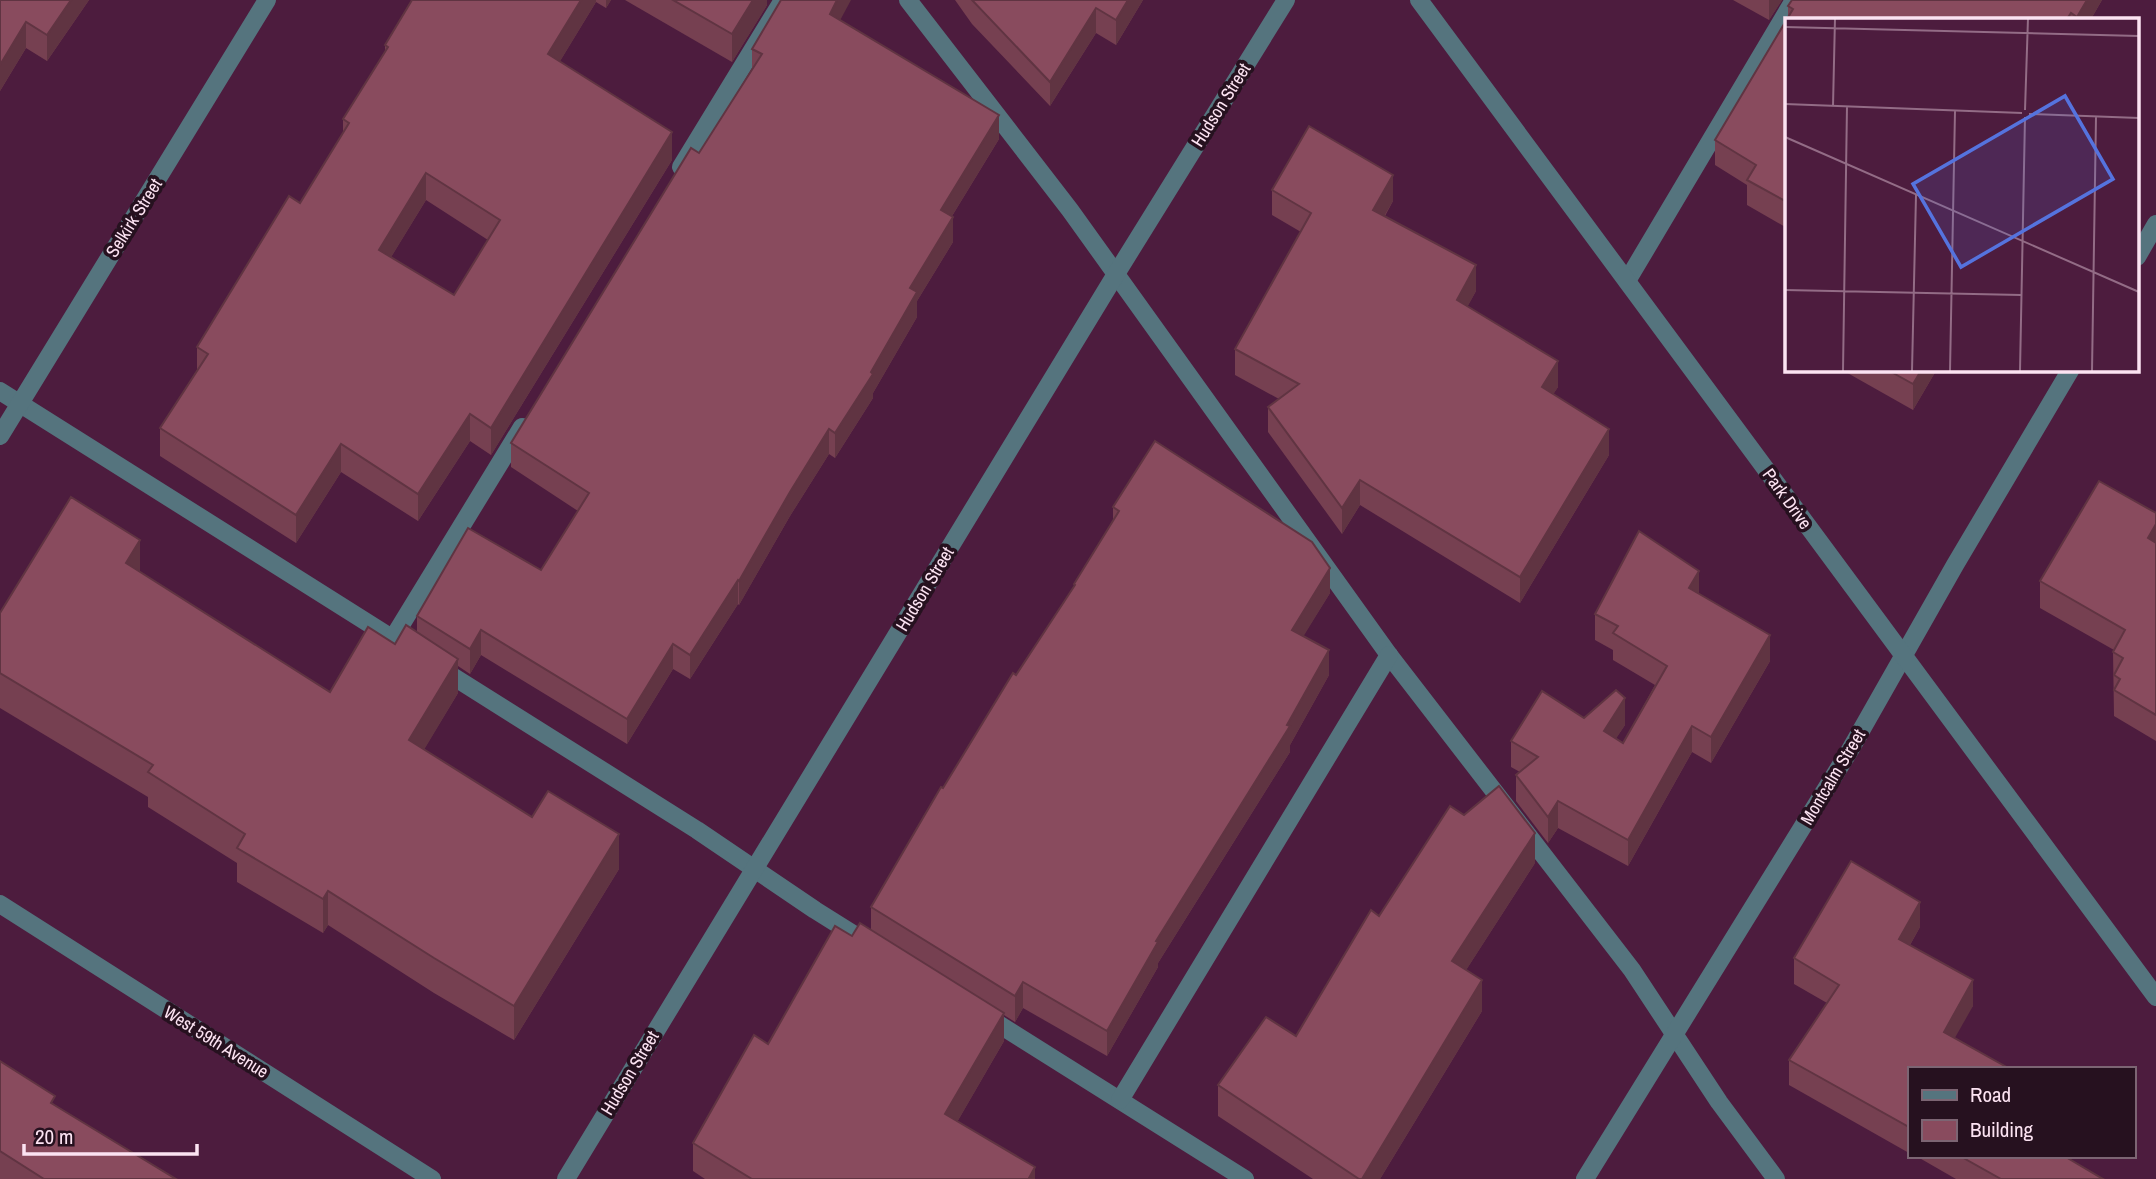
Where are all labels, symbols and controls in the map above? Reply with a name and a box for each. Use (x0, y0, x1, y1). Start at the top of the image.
inset map (1785, 18, 2138, 371)
street label: Hudson Street (1185, 58, 1256, 151)
street label: Selkirk Street (99, 174, 168, 262)
street label: Park Drive (1757, 463, 1818, 534)
street label: Hudson Street (890, 542, 960, 636)
street label: Montcalm Street (1794, 724, 1871, 829)
street label: West 59th Avenue (159, 999, 273, 1084)
street label: Hudson Street (595, 1026, 665, 1120)
legend (1908, 1067, 2135, 1158)
text: Road (1970, 1080, 2011, 1109)
scale bar (24, 1112, 198, 1156)
text: Building (1970, 1115, 2034, 1144)
text: 20 m (35, 1122, 73, 1151)

